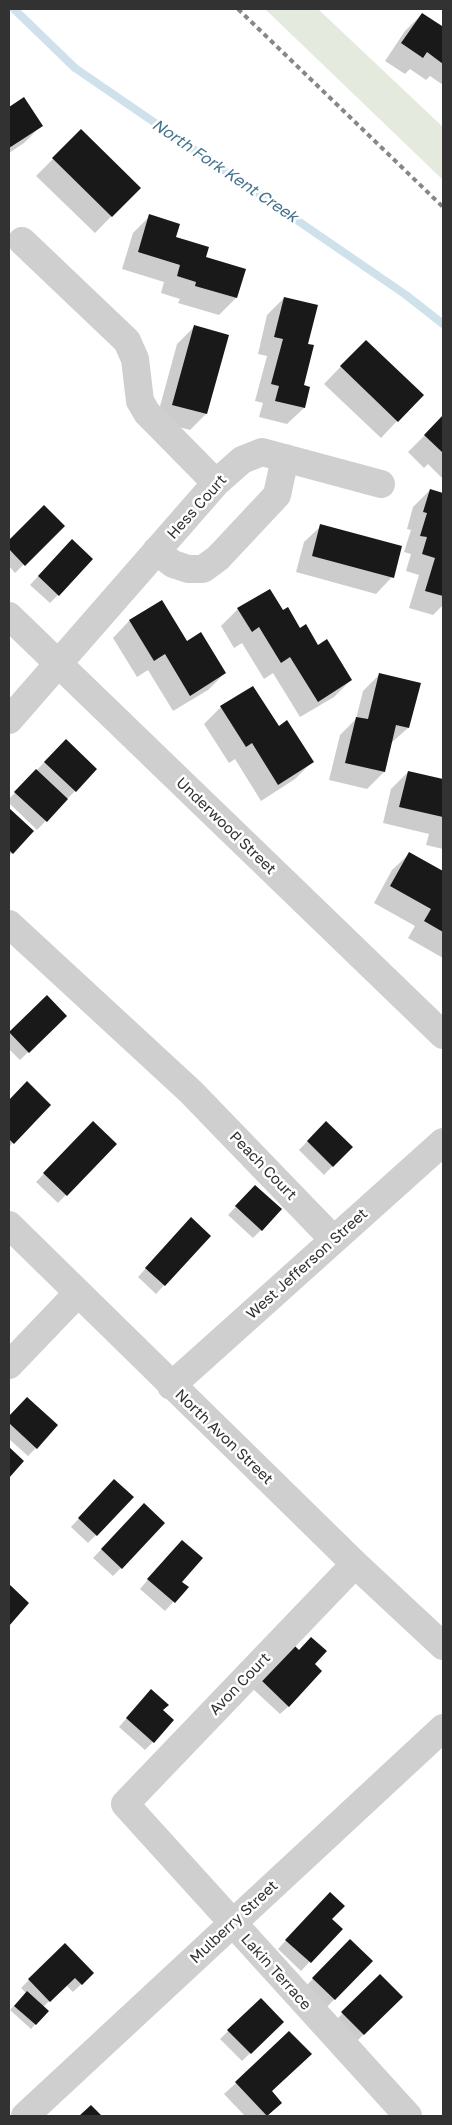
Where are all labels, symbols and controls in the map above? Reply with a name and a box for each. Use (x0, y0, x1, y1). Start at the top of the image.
water label: North Fork Kent Creek (149, 115, 301, 227)
street label: Hess Court (163, 471, 231, 543)
street label: Underwood Street (172, 774, 280, 878)
street label: Peach Court (226, 1128, 300, 1204)
street label: West Jefferson Street (243, 1205, 371, 1323)
street label: North Avon Street (171, 1386, 277, 1488)
street label: Avon Court (206, 1649, 274, 1719)
street label: Mulberry Street (186, 1877, 282, 1967)
street label: Lakin Terrace (237, 1930, 315, 2014)

